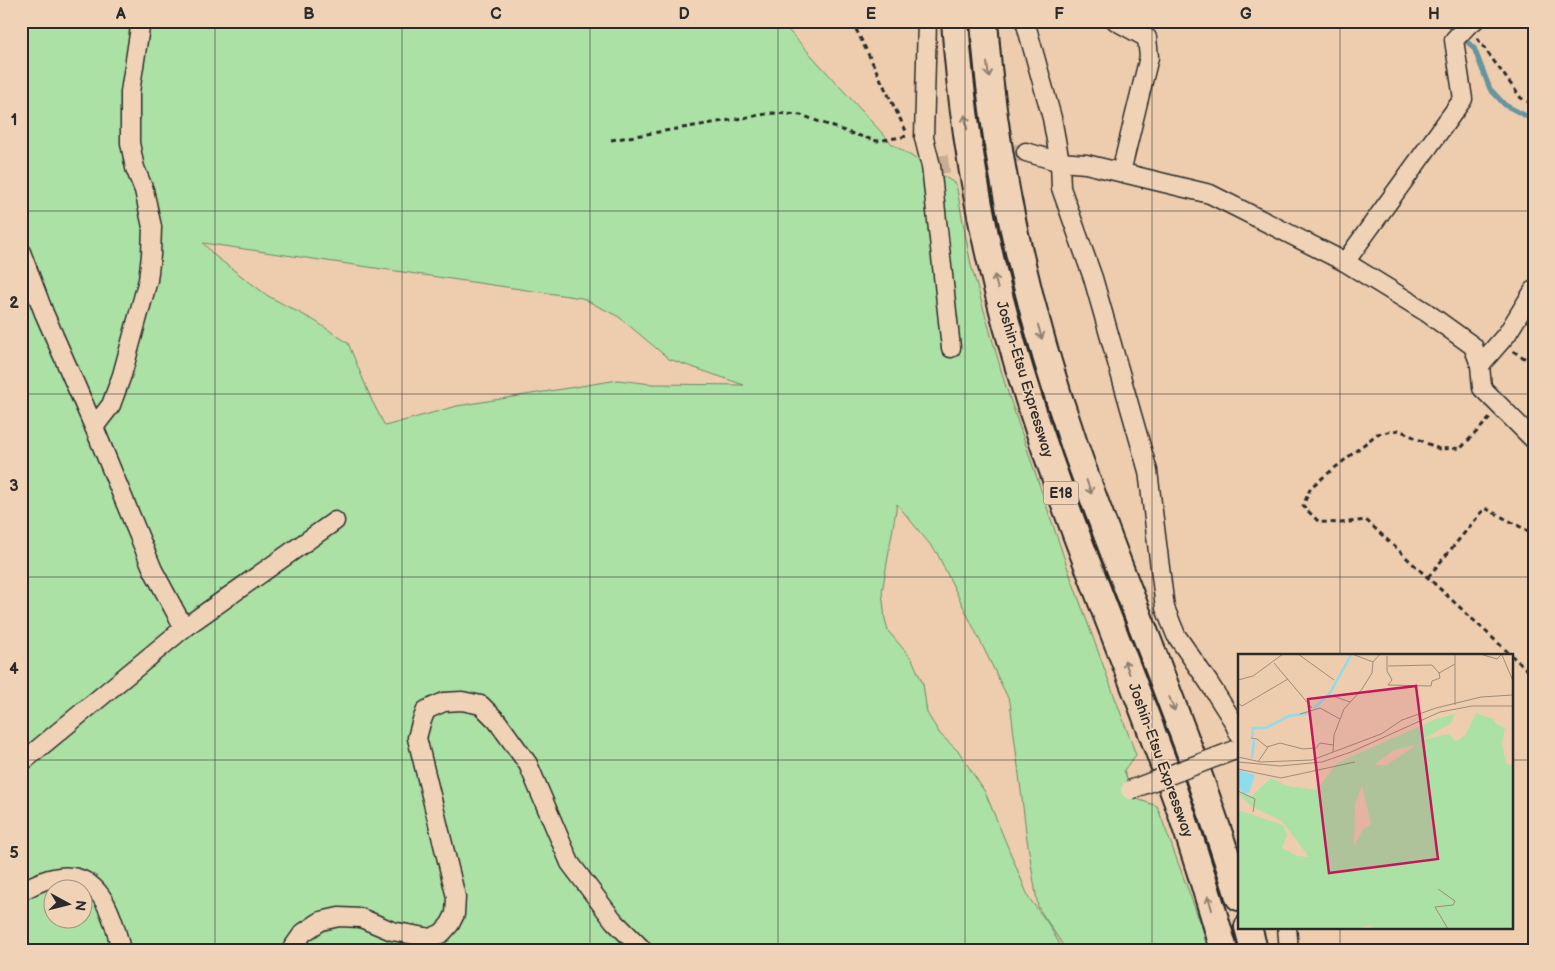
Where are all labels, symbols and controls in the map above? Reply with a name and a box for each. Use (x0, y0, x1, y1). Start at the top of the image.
text: A (115, 5, 126, 24)
text: B (303, 5, 315, 24)
text: C (490, 5, 502, 24)
text: D (678, 5, 690, 24)
text: E (866, 5, 876, 24)
text: F (1054, 5, 1064, 24)
text: G (1240, 5, 1252, 24)
text: H (1428, 5, 1440, 24)
one-way arrow (983, 61, 993, 77)
text: 1 (11, 111, 17, 130)
one-way arrow (961, 114, 971, 130)
one-way arrow (991, 274, 1000, 290)
text: 2 (9, 294, 19, 313)
street label: Joshin-Etsu Expressway (992, 298, 1058, 460)
one-way arrow (1035, 324, 1045, 340)
text: 3 (9, 477, 19, 496)
one-way arrow (1085, 478, 1095, 494)
road number: E18 (1044, 482, 1078, 504)
inset map (1238, 654, 1512, 928)
text: 4 (9, 660, 19, 679)
one-way arrow (1122, 660, 1131, 675)
street label: Joshin-Etsu Expressway (1124, 680, 1197, 840)
one-way arrow (1168, 696, 1177, 711)
text: 5 (9, 844, 19, 863)
north arrow (42, 878, 92, 928)
one-way arrow (1205, 895, 1215, 911)
text: N (71, 899, 89, 912)

